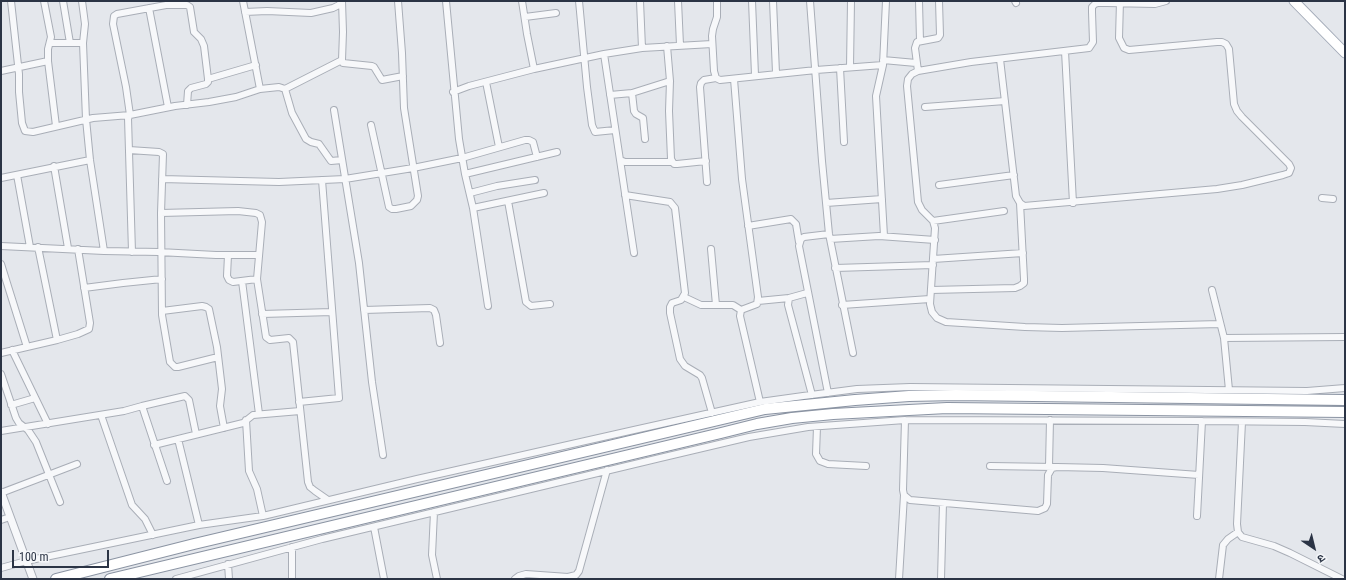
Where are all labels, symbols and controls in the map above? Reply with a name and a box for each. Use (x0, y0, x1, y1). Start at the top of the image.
north arrow (1294, 528, 1334, 568)
scale bar (14, 542, 111, 568)
text: 100 m (19, 550, 49, 564)
text: उ (1315, 551, 1328, 565)

